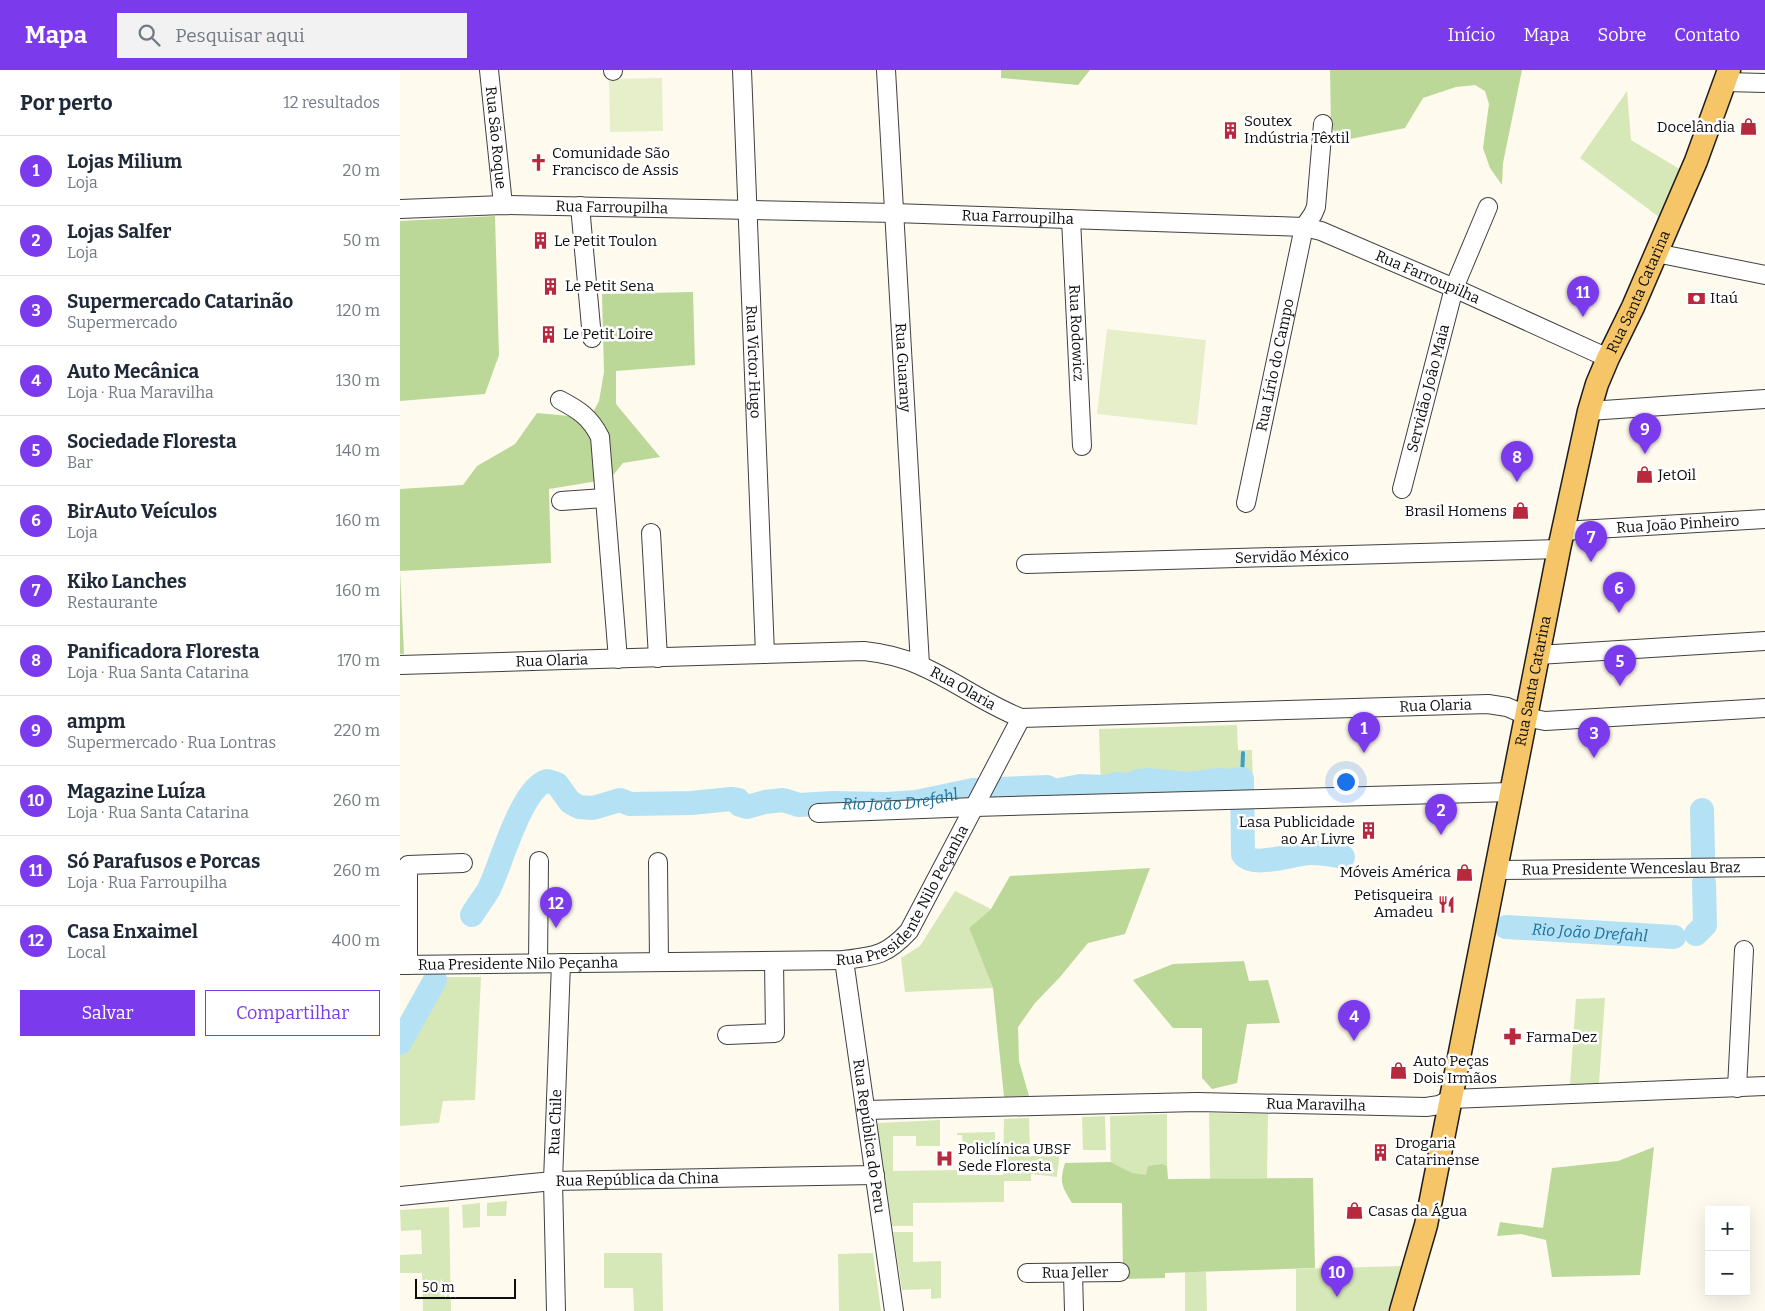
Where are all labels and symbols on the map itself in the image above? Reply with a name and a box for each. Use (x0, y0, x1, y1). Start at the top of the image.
street label: Rua São Roque (482, 85, 510, 190)
place label: Soutex Indústria Têxtil (1244, 112, 1350, 147)
shop icon: Docelândia (1739, 117, 1759, 137)
place label: Docelândia (1657, 118, 1735, 136)
building icon: Soutex Indústria Têxtil (1220, 120, 1240, 140)
place label: Comunidade São Francisco de Assis (552, 144, 679, 179)
church icon: Comunidade São Francisco de Assis (528, 152, 548, 172)
street label: Rua Farroupilha (556, 197, 668, 217)
street label: Rua Farroupilha (961, 206, 1074, 228)
street label: Rua Santa Catarina (1603, 228, 1674, 356)
building icon: Le Petit Toulon (530, 231, 550, 251)
place label: Le Petit Toulon (554, 232, 657, 250)
street label: Rua Farroupilha (1373, 246, 1483, 308)
building icon: Le Petit Sena (541, 276, 561, 296)
pin: 11 (1567, 276, 1599, 317)
place label: Le Petit Sena (565, 277, 654, 295)
street label: Rua Rodowicz (1065, 284, 1088, 382)
bank icon: Itaú (1686, 288, 1706, 308)
place label: Itaú (1710, 289, 1738, 307)
street label: Rua Lírio do Campo (1252, 297, 1298, 433)
street label: Rua Victor Hugo (742, 305, 765, 419)
street label: Rua Guarany (891, 322, 915, 413)
street label: Servidão João Maia (1403, 322, 1453, 454)
building icon: Le Petit Loire (539, 324, 559, 344)
place label: Le Petit Loire (563, 325, 653, 343)
pin: 9 (1629, 413, 1661, 454)
pin: 8 (1501, 441, 1533, 482)
shop icon: JetOil (1634, 465, 1654, 485)
place label: JetOil (1657, 466, 1696, 484)
shop icon: Brasil Homens (1511, 501, 1531, 521)
place label: Brasil Homens (1405, 502, 1507, 520)
street label: Rua João Pinheiro (1616, 512, 1740, 537)
pin: 7 (1575, 521, 1607, 562)
street label: Servidão México (1235, 546, 1349, 567)
pin: 6 (1603, 572, 1635, 613)
street label: Rua Santa Catarina (1511, 614, 1555, 748)
pin: 5 (1604, 645, 1636, 686)
street label: Rua Olaria (515, 650, 588, 671)
street label: Rua Olaria (927, 663, 999, 714)
street label: Rua Olaria (1399, 695, 1472, 716)
pin: 1 (1348, 712, 1380, 753)
pin: 3 (1578, 717, 1610, 758)
your location (1333, 769, 1359, 795)
water label: Rio João Drefahl (842, 784, 960, 814)
pin: 2 (1425, 794, 1457, 835)
place label: Lasa Publicidade ao Ar Livre (1239, 813, 1355, 848)
building icon: Lasa Publicidade ao Ar Livre (1359, 821, 1379, 841)
street label: Rua Presidente Nilo Peçanha (836, 822, 972, 969)
street label: Rua Presidente Wenceslau Braz (1522, 858, 1740, 879)
shop icon: Móveis América (1455, 862, 1475, 882)
place label: Móveis América (1340, 863, 1451, 881)
place label: Petisqueira Amadeu (1354, 886, 1433, 921)
pin: 12 (540, 887, 572, 928)
restaurant icon: Petisqueira Amadeu (1437, 894, 1457, 914)
water label: Rio João Drefahl (1531, 920, 1648, 945)
street label: Rua Presidente Nilo Peçanha (418, 954, 618, 974)
pin: 4 (1338, 1000, 1370, 1041)
pharmacy icon: FarmaDez (1502, 1027, 1522, 1047)
place label: FarmaDez (1526, 1028, 1597, 1046)
place label: Auto Peças Dois Irmãos (1413, 1052, 1497, 1087)
street label: Rua República do Peru (849, 1058, 889, 1215)
shop icon: Auto Peças Dois Irmãos (1389, 1060, 1409, 1080)
street label: Rua Chile (545, 1089, 565, 1155)
street label: Rua Maravilha (1266, 1095, 1366, 1115)
place label: Drogaria Catarinense (1395, 1134, 1480, 1169)
place label: Policlínica UBSF Sede Floresta (958, 1140, 1071, 1175)
building icon: Drogaria Catarinense (1371, 1142, 1391, 1162)
hospital icon: Policlínica UBSF Sede Floresta (934, 1148, 954, 1168)
street label: Rua República da China (556, 1169, 719, 1190)
shop icon: Casas da Água (1344, 1201, 1364, 1221)
place label: Casas da Água (1368, 1202, 1467, 1220)
pin: 10 (1321, 1256, 1353, 1297)
street label: Rua Jeller (1042, 1263, 1109, 1282)
scale bar (415, 1276, 516, 1299)

